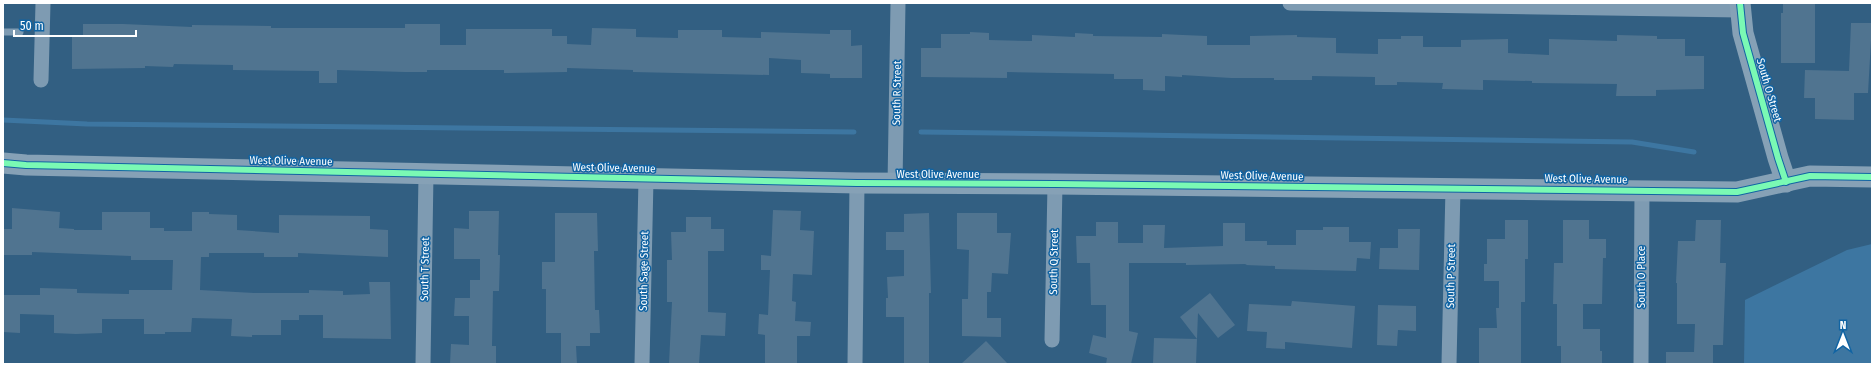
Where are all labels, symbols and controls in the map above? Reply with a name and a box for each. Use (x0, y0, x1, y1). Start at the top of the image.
scale bar (14, 12, 136, 38)
text: 50 m (20, 19, 44, 33)
street label: South O Street (1754, 57, 1784, 124)
street label: South R Street (890, 60, 904, 125)
street label: West Olive Avenue (249, 154, 333, 168)
street label: West Olive Avenue (572, 161, 656, 175)
street label: West Olive Avenue (897, 168, 979, 181)
street label: West Olive Avenue (1220, 169, 1304, 183)
street label: West Olive Avenue (1544, 172, 1628, 186)
street label: South Q Street (1047, 229, 1061, 295)
street label: South Sage Street (637, 231, 651, 311)
street label: South T Street (418, 237, 432, 301)
street label: South P Street (1444, 243, 1458, 308)
street label: South O Place (1635, 246, 1648, 308)
north arrow (1823, 315, 1863, 355)
text: N (1840, 319, 1846, 332)

